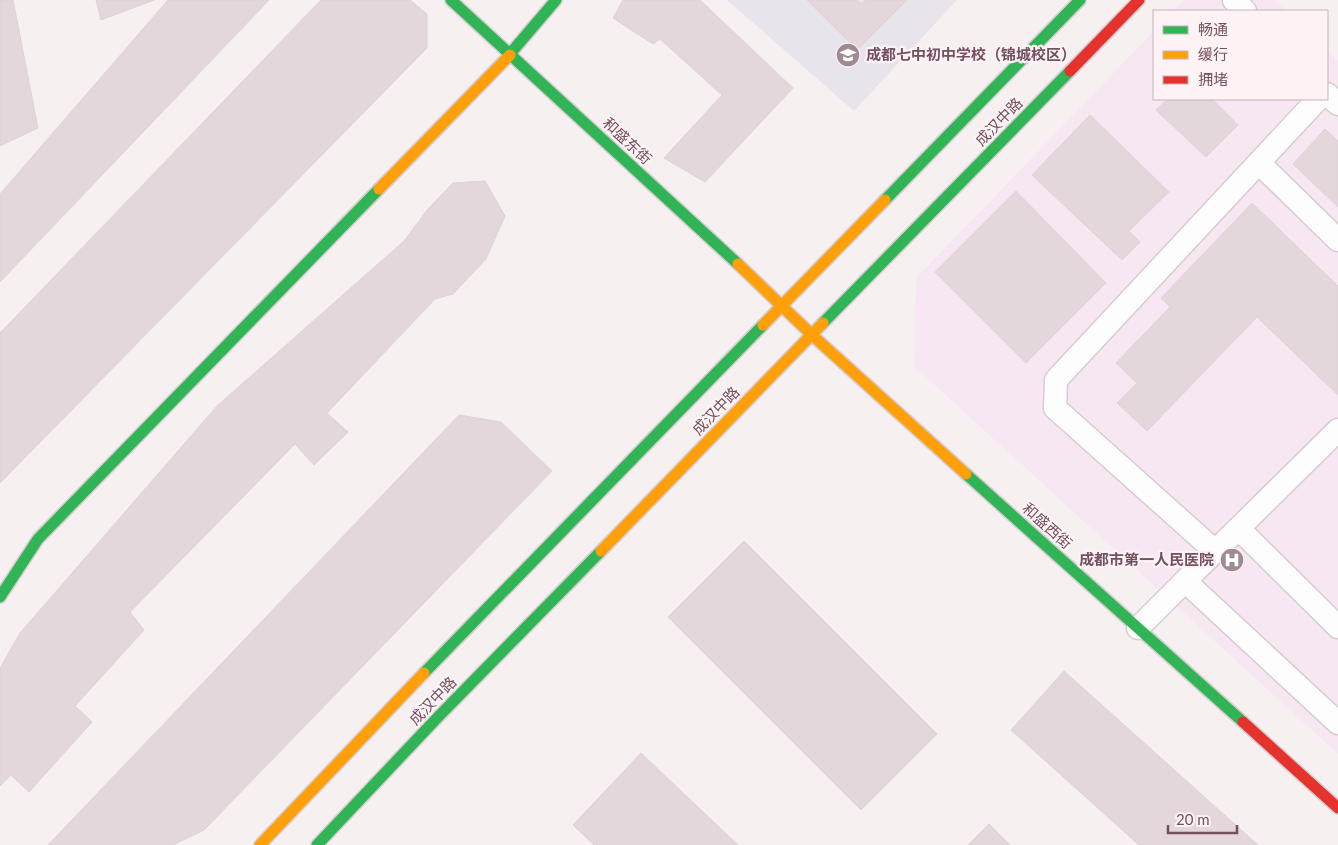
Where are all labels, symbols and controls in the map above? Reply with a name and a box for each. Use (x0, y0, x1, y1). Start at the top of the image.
legend (1153, 10, 1328, 100)
text: 畅通 (1198, 20, 1228, 38)
school or university icon: 成都七中初中学校（锦城校区） (835, 42, 861, 68)
place label: 成都七中初中学校（锦城校区） (866, 45, 1076, 63)
text: 缓行 (1198, 45, 1228, 63)
text: 拥堵 (1198, 70, 1228, 88)
street label: 成汉中路 (971, 93, 1026, 149)
street label: 和盛东街 (600, 113, 656, 167)
street label: 成汉中路 (688, 382, 743, 438)
street label: 和盛西街 (1019, 498, 1076, 552)
hospital icon: 成都市第一人民医院 (1219, 547, 1245, 573)
place label: 成都市第一人民医院 (1079, 550, 1214, 568)
street label: 成汉中路 (405, 672, 460, 728)
scale bar (1168, 802, 1237, 834)
text: 20 m (1176, 810, 1210, 828)

